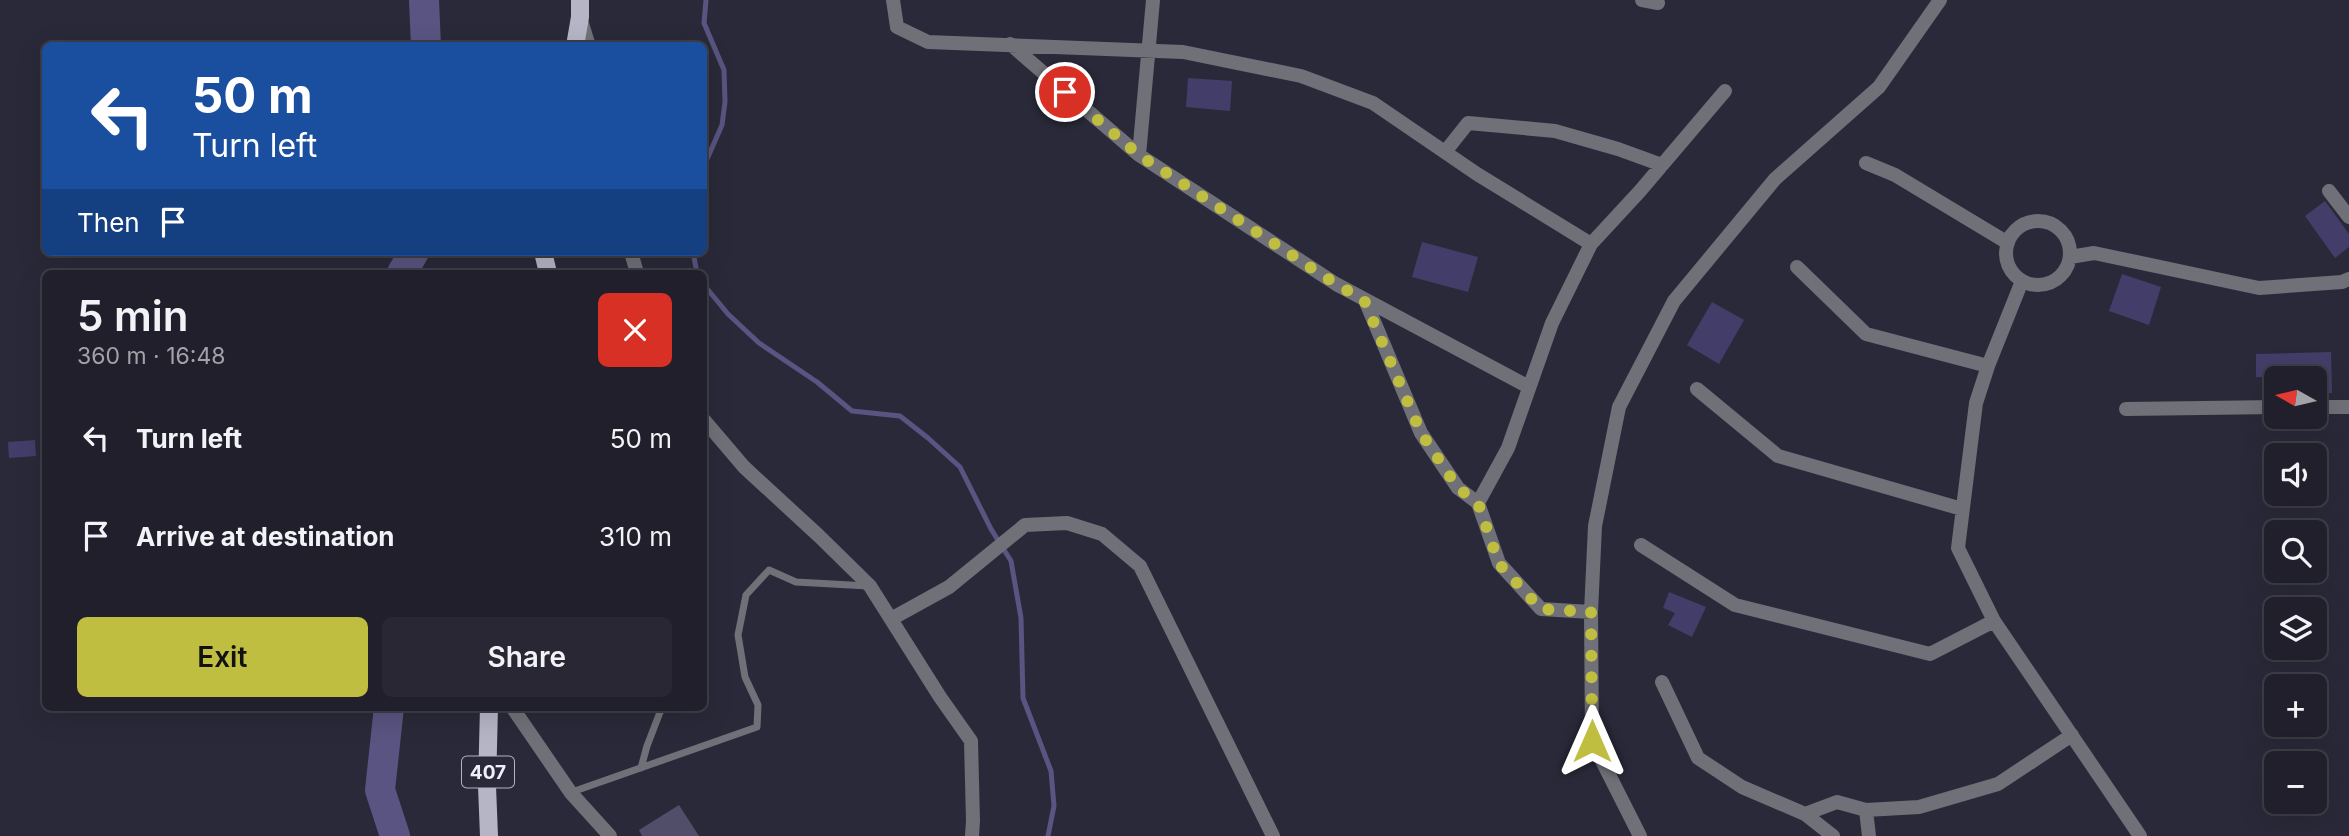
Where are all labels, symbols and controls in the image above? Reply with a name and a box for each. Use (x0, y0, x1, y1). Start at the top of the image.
pin (1035, 62, 1095, 122)
text: 50 m (192, 66, 313, 125)
icon: left (77, 70, 168, 161)
icon: arrive (1046, 73, 1084, 111)
text: Turn left (192, 126, 317, 165)
icon: arrive (154, 203, 192, 241)
text: Then (77, 207, 140, 238)
text: 5 min (77, 290, 189, 341)
button: close (598, 293, 672, 367)
text: 360 m · 16:48 (77, 342, 226, 370)
north arrow (2264, 366, 2328, 429)
map controls (2264, 366, 2327, 814)
icon: left (77, 419, 115, 457)
text: Turn left (136, 423, 242, 454)
text: 50 m (610, 423, 672, 454)
button: sound (2264, 443, 2327, 506)
icon: arrive (77, 517, 115, 555)
button: search (2264, 520, 2327, 583)
text: Arrive at destination (136, 521, 395, 552)
text: 310 m (599, 521, 672, 552)
button: layers (2264, 597, 2327, 660)
button: Exit (77, 617, 368, 697)
button: Share (382, 617, 672, 697)
button: + (2264, 674, 2327, 737)
position arrow (1555, 704, 1629, 778)
button: − (2264, 751, 2327, 814)
road number: 407 (462, 757, 514, 788)

